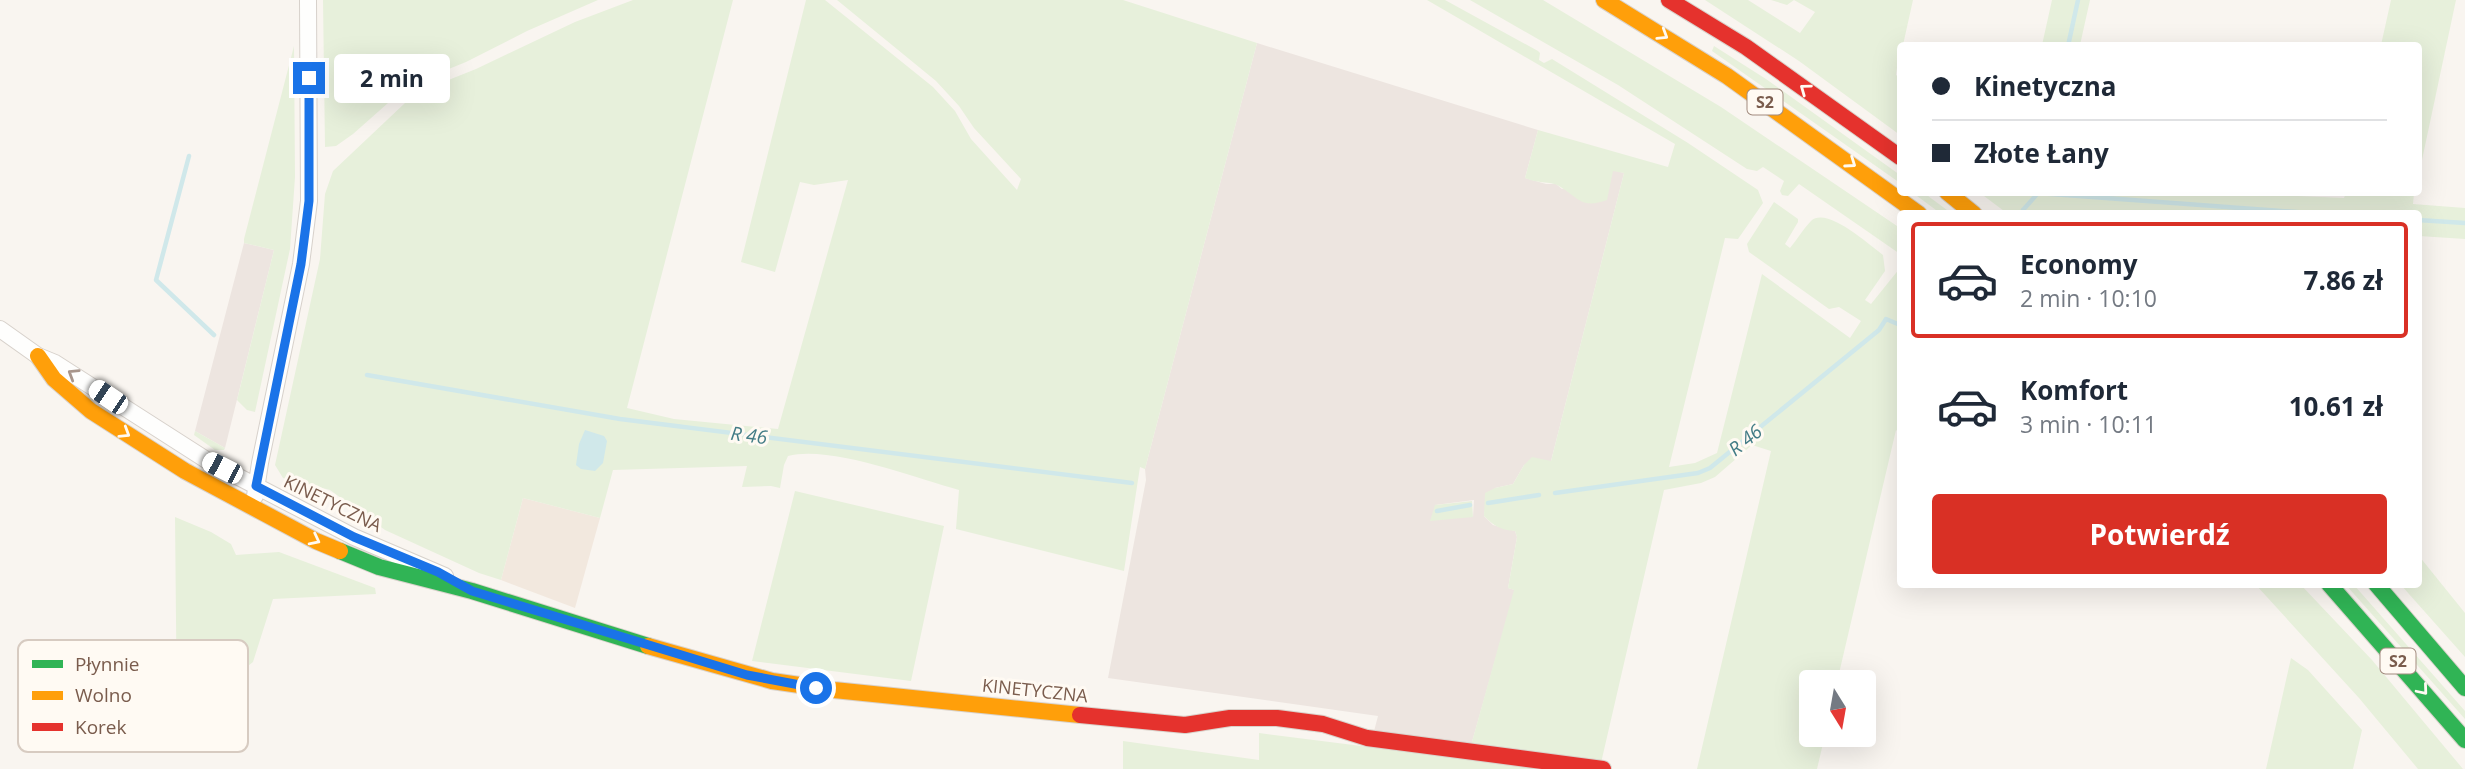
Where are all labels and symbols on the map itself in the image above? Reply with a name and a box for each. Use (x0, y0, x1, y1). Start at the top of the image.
one-way arrow (1655, 27, 1668, 40)
callout: 2 min (334, 54, 449, 102)
route end (293, 62, 325, 94)
one-way arrow (1800, 85, 1813, 97)
road number: S2 (1748, 90, 1782, 114)
one-way arrow (1843, 155, 1856, 167)
one-way arrow (67, 370, 80, 383)
car (85, 377, 132, 417)
water label: R 46 (1723, 418, 1768, 462)
water label: R 46 (729, 420, 769, 450)
one-way arrow (117, 425, 130, 438)
car (199, 449, 246, 487)
street label: KINETYCZNA (280, 469, 387, 537)
one-way arrow (308, 531, 320, 545)
legend (18, 640, 248, 752)
road number: S2 (2380, 648, 2416, 674)
text: Płynnie (75, 651, 140, 677)
north arrow (1799, 670, 1876, 747)
route start (800, 672, 832, 704)
street label: KINETYCZNA (981, 673, 1090, 708)
text: Wolno (75, 682, 132, 708)
one-way arrow (2415, 682, 2427, 695)
text: Korek (75, 714, 126, 740)

